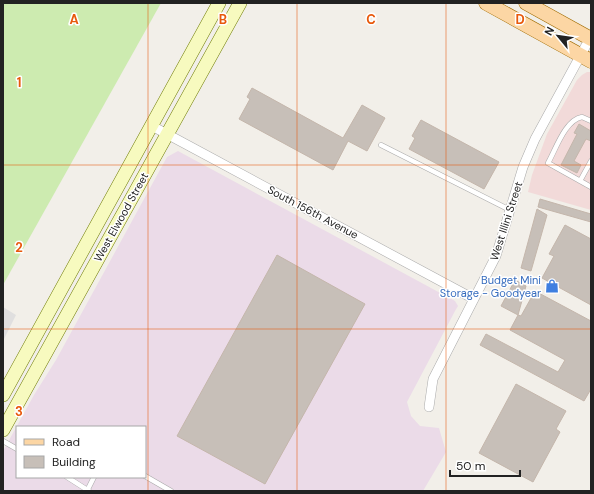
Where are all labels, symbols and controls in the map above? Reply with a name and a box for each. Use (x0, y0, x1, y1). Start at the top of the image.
text: A (69, 11, 79, 28)
text: B (219, 11, 227, 28)
text: C (366, 11, 376, 28)
text: D (515, 11, 525, 28)
north arrow (538, 16, 578, 56)
text: N (541, 24, 557, 38)
text: 1 (17, 74, 21, 91)
street label: West Elwood Street (91, 170, 151, 264)
street label: West Illini Street (487, 180, 525, 262)
street label: South 156th Avenue (265, 182, 361, 242)
text: 2 (15, 239, 23, 256)
place label: Budget Mini Storage - Goodyear (440, 273, 541, 300)
shop icon: Budget Mini Storage - Goodyear (544, 278, 560, 294)
text: 3 (15, 403, 23, 420)
legend (16, 426, 146, 478)
text: Road (52, 434, 80, 450)
scale bar (450, 452, 520, 478)
text: Building (52, 454, 96, 470)
text: 50 m (456, 458, 485, 474)

